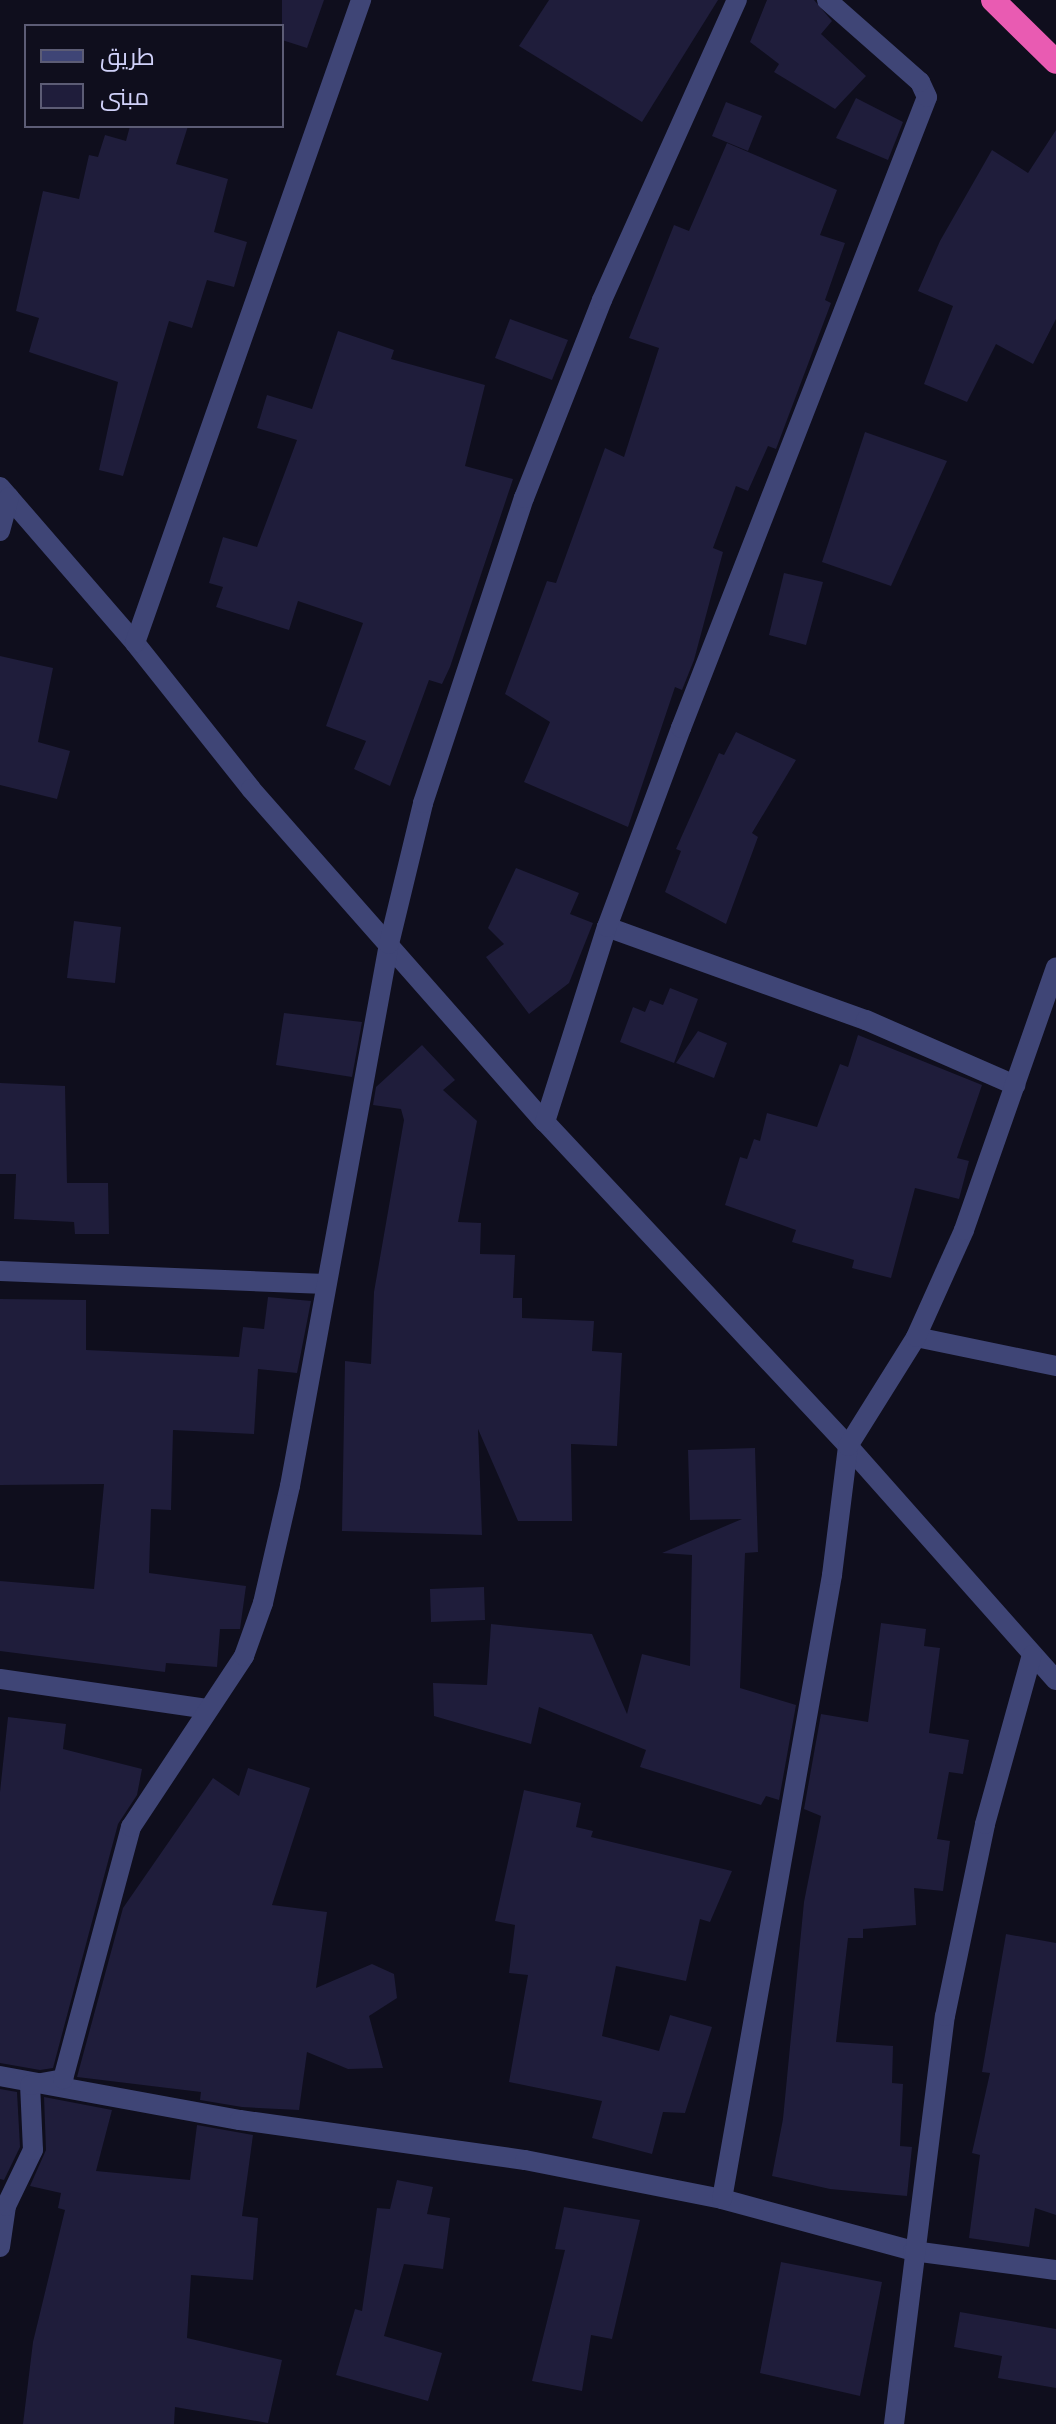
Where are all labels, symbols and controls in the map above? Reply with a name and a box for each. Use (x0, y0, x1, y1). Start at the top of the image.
legend (24, 24, 284, 128)
text: طريق (100, 41, 155, 70)
text: مبنى (100, 81, 149, 110)

